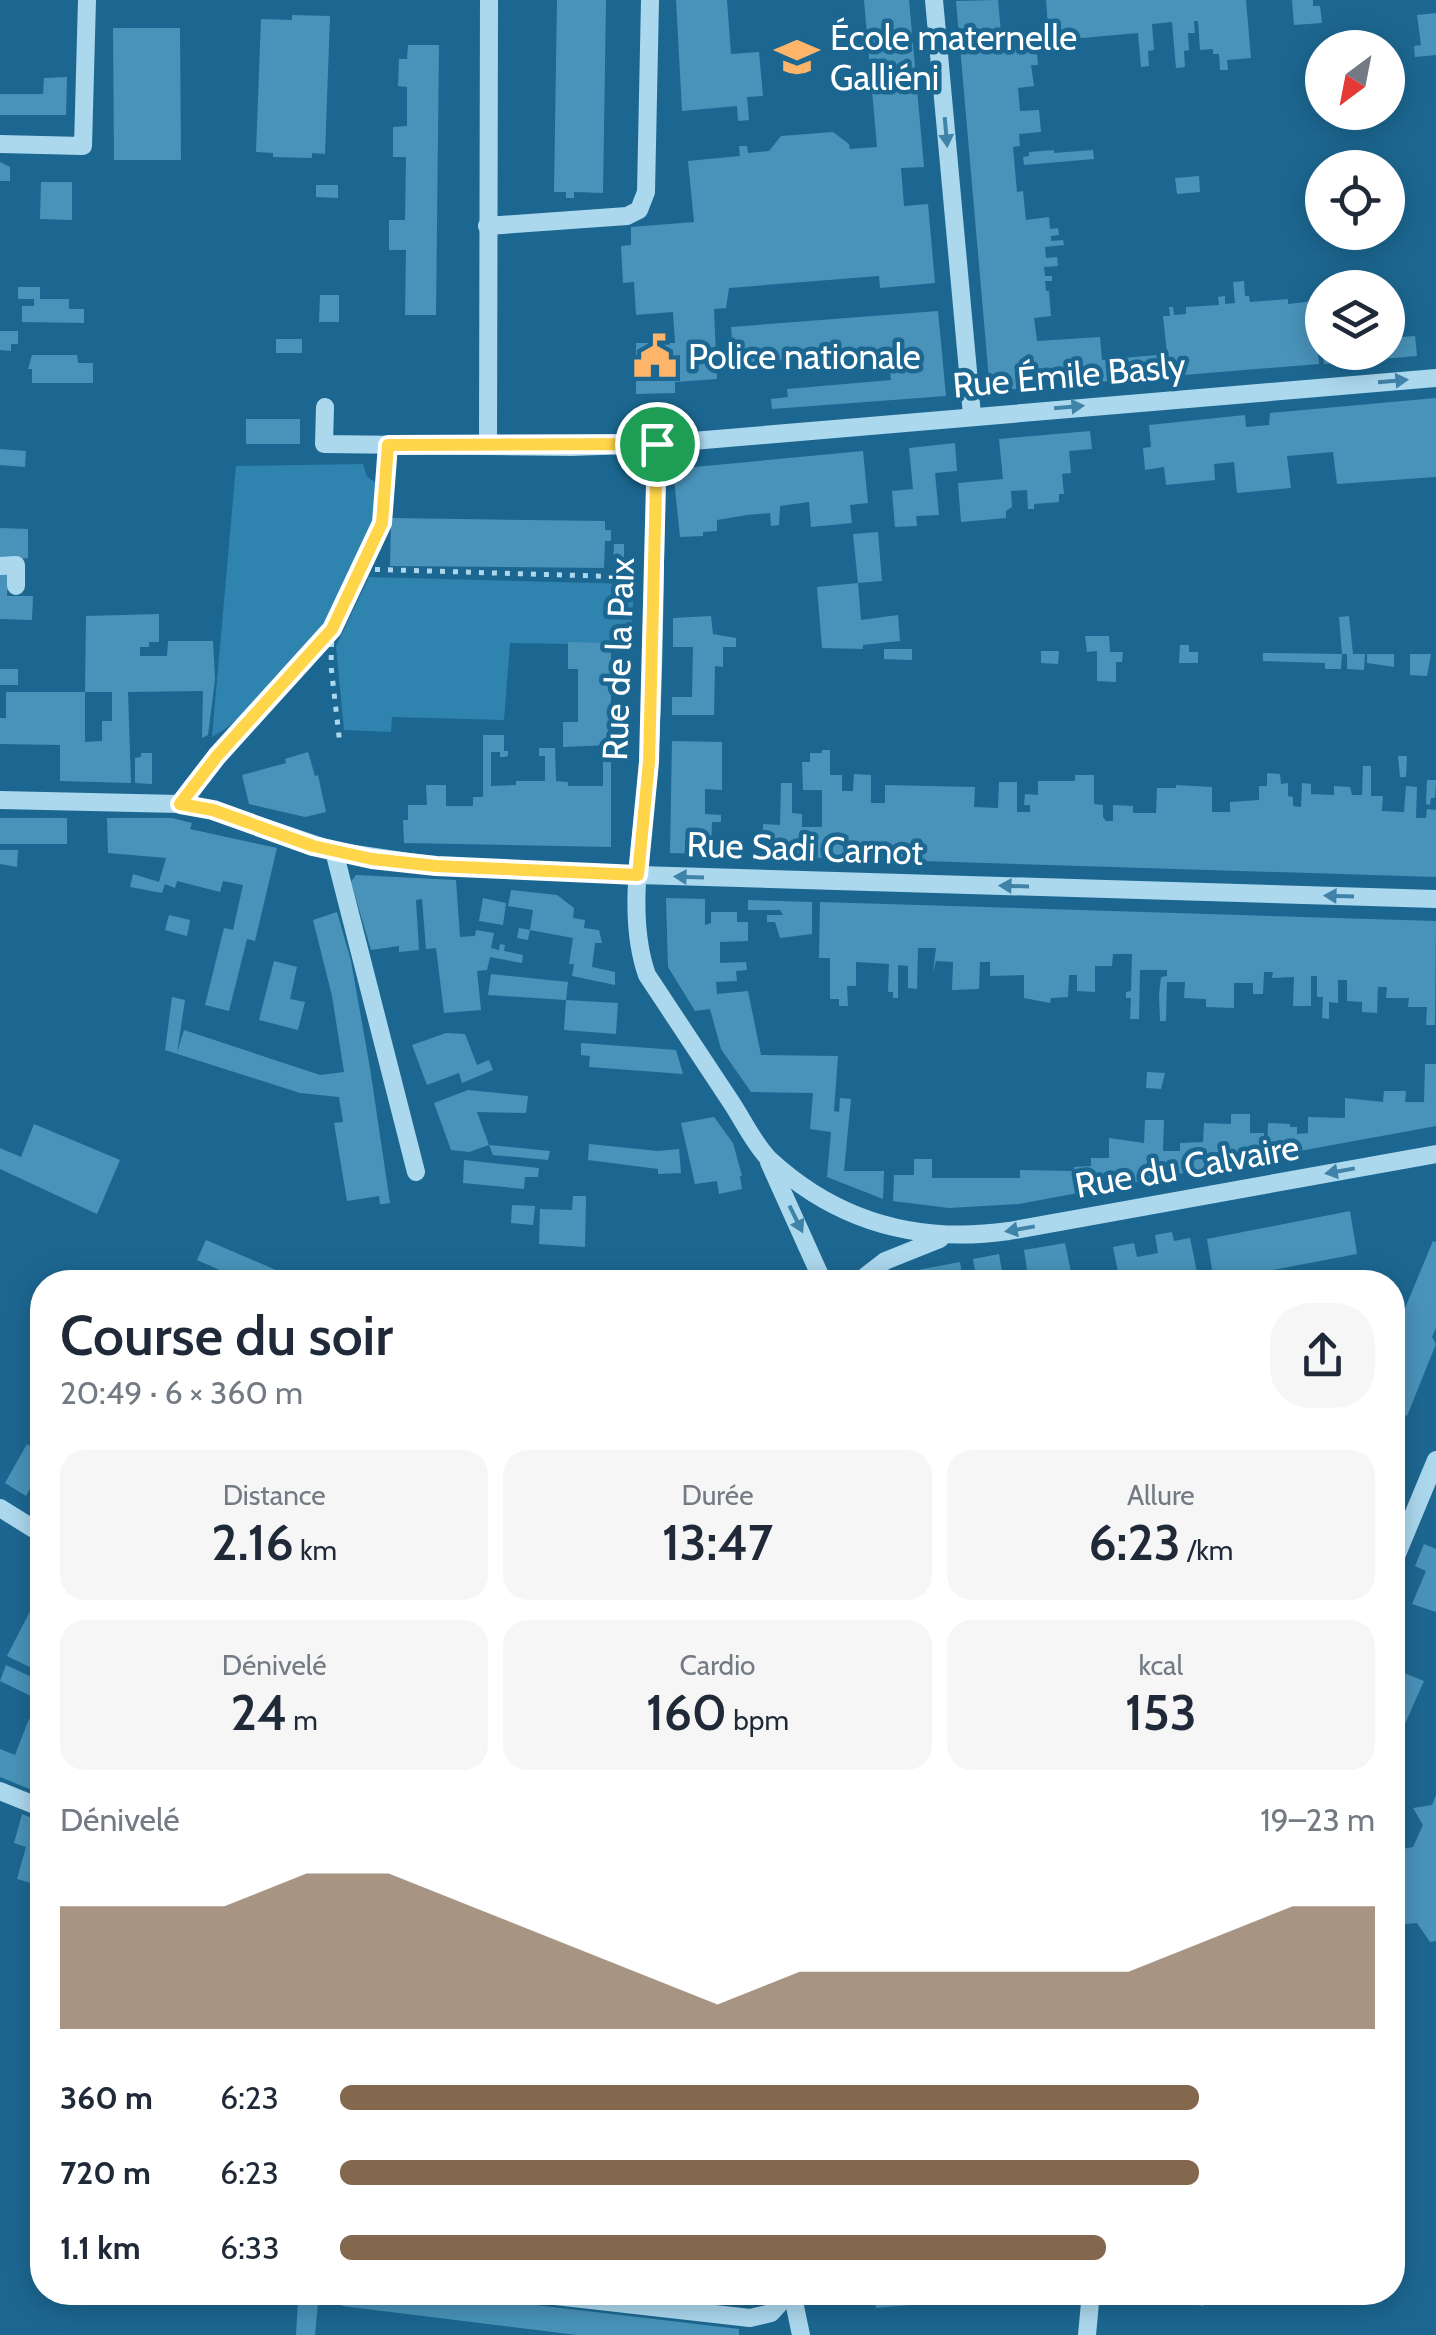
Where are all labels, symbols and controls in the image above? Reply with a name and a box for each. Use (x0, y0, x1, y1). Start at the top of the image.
place label: École maternelle Galliéni (830, 16, 1077, 99)
north arrow (1305, 30, 1405, 130)
map controls (1305, 30, 1405, 370)
school or university icon: École maternelle Galliéni (773, 33, 821, 81)
one-way arrow (938, 117, 954, 148)
button: locate (1305, 150, 1405, 250)
button: layers (1305, 270, 1405, 370)
public building icon: Police nationale (631, 332, 679, 380)
place label: Police nationale (688, 335, 921, 378)
street label: Rue Émile Basly (951, 343, 1188, 407)
one-way arrow (1377, 373, 1409, 389)
one-way arrow (1053, 399, 1085, 415)
pin (615, 402, 700, 487)
icon: arrive (630, 417, 685, 472)
street label: Rue de la Paix (593, 556, 643, 761)
street label: Rue Sadi Carnot (686, 822, 924, 874)
one-way arrow (672, 868, 704, 884)
one-way arrow (997, 878, 1029, 894)
one-way arrow (1322, 888, 1354, 904)
street label: Rue du Calvaire (1072, 1125, 1302, 1207)
one-way arrow (1324, 1164, 1355, 1179)
one-way arrow (788, 1205, 805, 1234)
one-way arrow (1004, 1222, 1035, 1237)
text: Course du soir (60, 1302, 393, 1369)
button: share (1270, 1303, 1375, 1408)
text: 20:49 · 6 × 360 m (60, 1373, 303, 1412)
text: Distance (223, 1478, 326, 1512)
text: Durée (681, 1478, 754, 1512)
text: Allure (1127, 1478, 1195, 1512)
text: 2.16 (211, 1512, 294, 1573)
text: 13:47 (662, 1512, 773, 1573)
text: 6:23 (1088, 1512, 1181, 1573)
text: km (294, 1533, 337, 1567)
text: /km (1181, 1533, 1233, 1567)
text: Dénivelé (222, 1648, 327, 1682)
text: Cardio (679, 1648, 756, 1682)
text: kcal (1138, 1648, 1183, 1682)
text: 24 (230, 1682, 287, 1743)
text: 160 (646, 1682, 727, 1743)
text: 153 (1125, 1682, 1197, 1743)
text: m (287, 1703, 318, 1737)
text: bpm (727, 1703, 789, 1737)
text: Dénivelé (60, 1800, 180, 1839)
text: 19–23 m (1260, 1800, 1375, 1839)
text: 360 m (60, 2078, 153, 2117)
text: 6:23 (220, 2078, 279, 2117)
text: 720 m (60, 2153, 151, 2192)
text: 6:23 (220, 2153, 279, 2192)
text: 1.1 km (60, 2228, 141, 2267)
text: 6:33 (220, 2228, 279, 2267)

